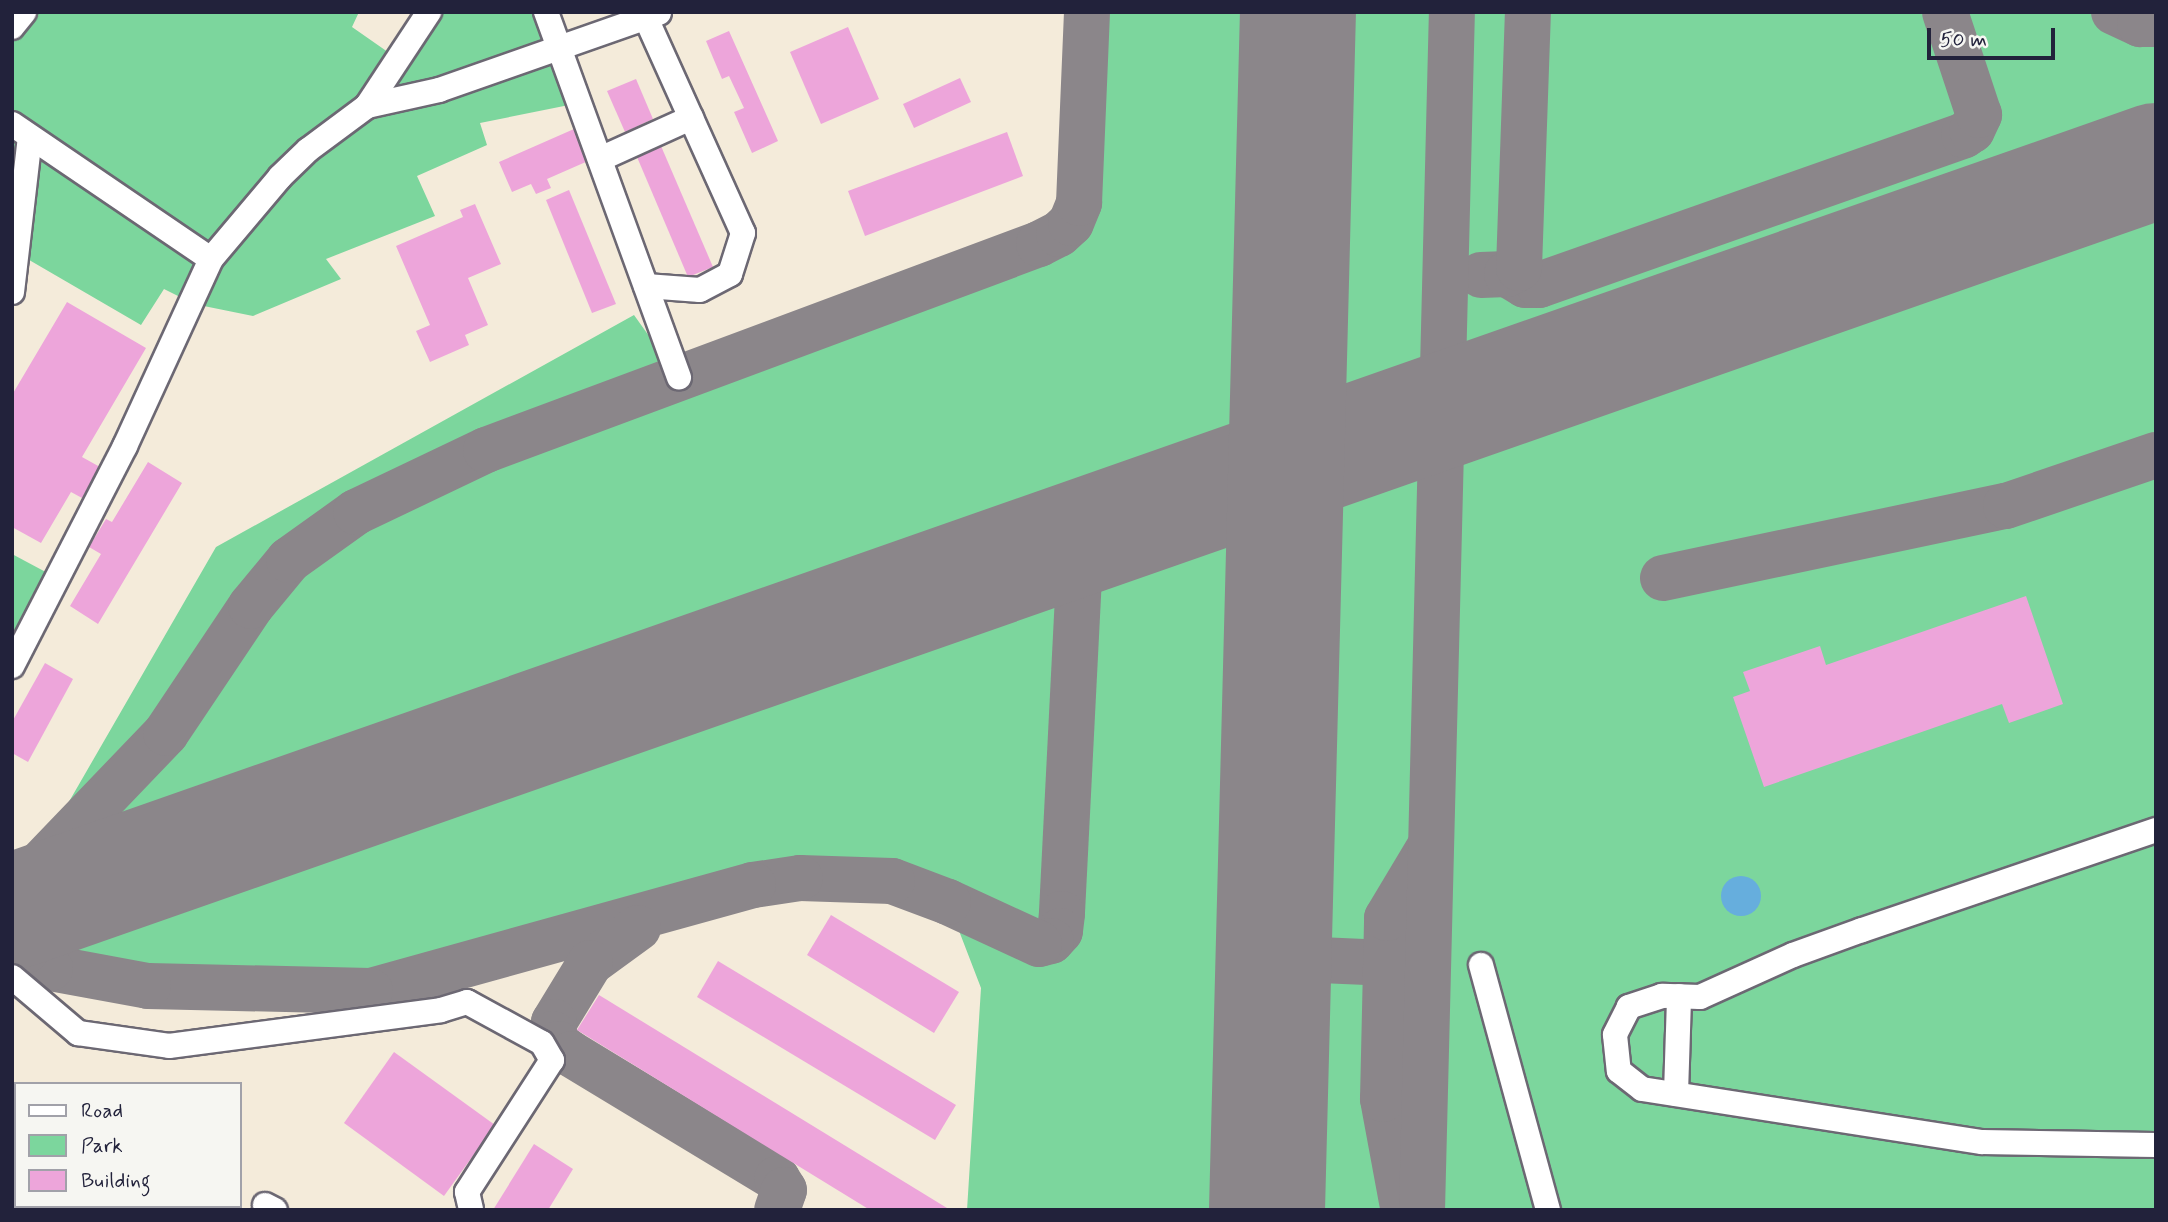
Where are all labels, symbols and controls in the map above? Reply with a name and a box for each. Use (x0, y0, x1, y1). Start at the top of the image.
scale bar (1930, 14, 2058, 58)
text: 50 m (1940, 26, 1987, 54)
legend (14, 1082, 242, 1208)
text: Road (81, 1097, 123, 1125)
text: Park (81, 1132, 123, 1160)
text: Building (81, 1167, 151, 1195)

